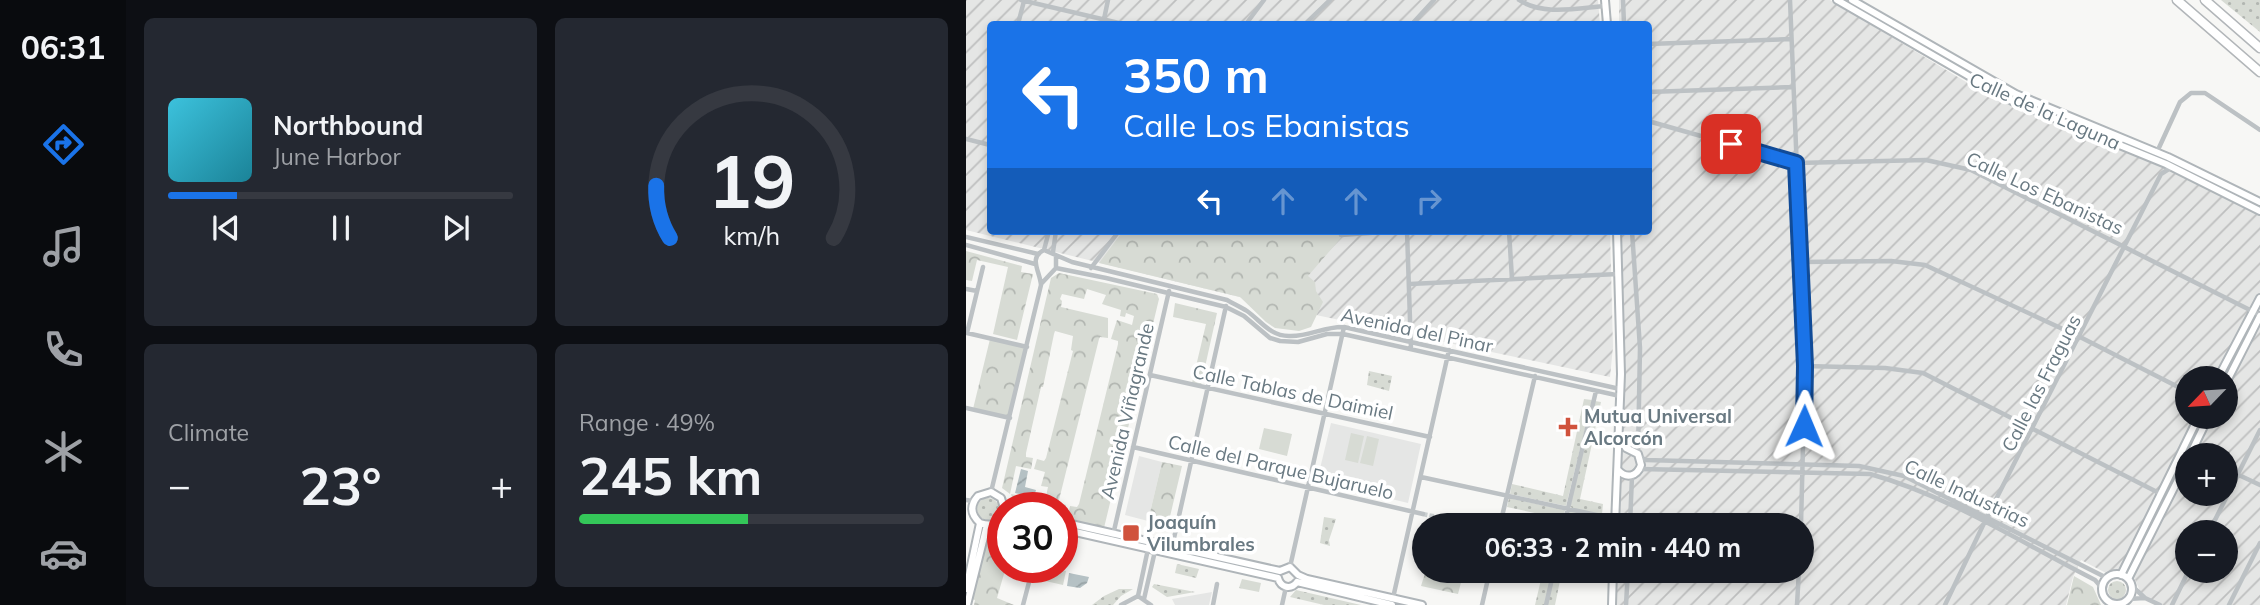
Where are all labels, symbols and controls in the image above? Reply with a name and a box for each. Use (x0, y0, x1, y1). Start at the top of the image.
text: 06:31 (21, 27, 105, 67)
text: 350 m (1123, 44, 1269, 105)
icon: left (1008, 49, 1099, 140)
street label: Calle de la Laguna (1966, 67, 2124, 155)
text: Calle Los Ebanistas (1123, 105, 1410, 145)
text: Northbound (273, 109, 423, 142)
pin (1701, 114, 1761, 174)
icon: directions (39, 120, 88, 169)
icon: arrive (1712, 125, 1750, 163)
text: 19 (708, 136, 795, 227)
text: June Harbor (273, 142, 401, 171)
street label: Calle Los Ebanistas (1963, 146, 2127, 240)
icon: left (1191, 182, 1229, 220)
icon: ahead (1264, 182, 1302, 220)
icon: ahead (1337, 182, 1375, 220)
icon: right (1410, 182, 1448, 220)
icon: previous (207, 209, 245, 247)
icon: pause (322, 209, 360, 247)
icon: next (437, 209, 475, 247)
text: km/h (723, 220, 780, 251)
icon: music (39, 222, 88, 271)
street label: Avenida del Pinar (1339, 302, 1495, 358)
street label: Calle las Fraguas (1996, 310, 2086, 456)
street label: Avenida Viñagrande (1095, 321, 1159, 501)
icon: phone (39, 325, 88, 374)
street label: Calle Tablas de Daimiel (1191, 359, 1395, 425)
north arrow (2175, 366, 2238, 429)
map controls (2175, 366, 2238, 583)
position arrow (1767, 389, 1841, 463)
place label: Mutua Universal Alcorcón (1584, 404, 1732, 450)
text: Range · 49% (579, 408, 715, 437)
marker: Mutua Universal Alcorcón (1558, 417, 1578, 437)
text: Climate (168, 418, 249, 447)
icon: climate (39, 427, 88, 476)
street label: Calle del Parque Bujaruelo (1166, 429, 1396, 505)
text: 245 km (579, 443, 762, 508)
button: + (2175, 443, 2238, 506)
text: 23° (299, 453, 382, 518)
street label: Calle Industrias (1901, 454, 2033, 532)
text: − (168, 461, 191, 509)
text: + (490, 461, 513, 509)
speed limit sign: 30 (987, 492, 1078, 583)
place label: Joaquín Vilumbrales (1146, 510, 1255, 556)
button: − (2175, 520, 2238, 583)
marker: Joaquín Vilumbrales (1121, 523, 1141, 543)
icon: car (39, 529, 88, 578)
text: 06:33 · 2 min · 440 m (1485, 531, 1741, 564)

